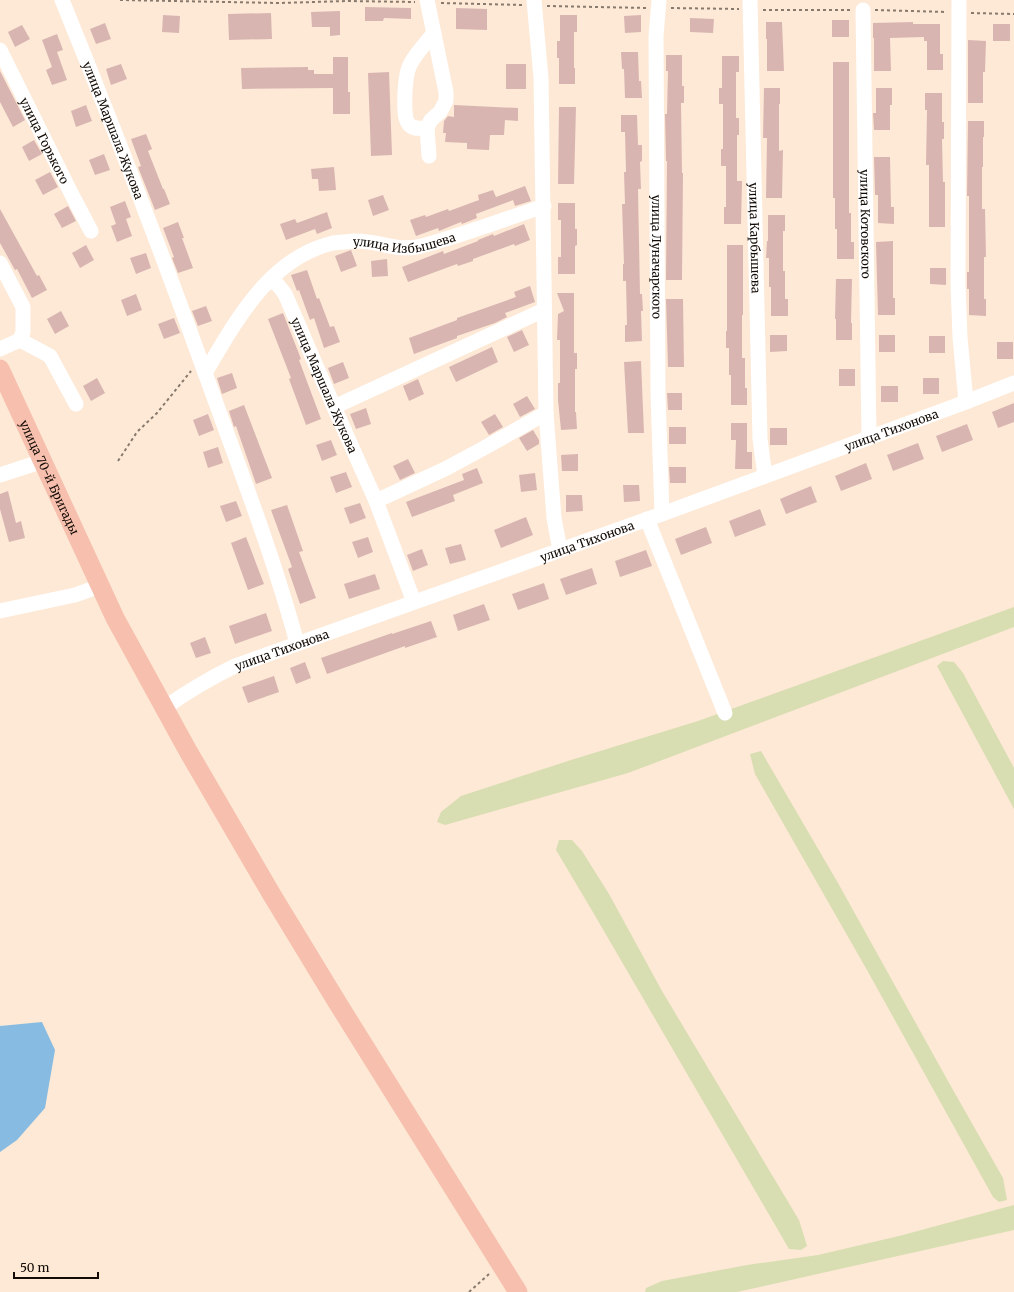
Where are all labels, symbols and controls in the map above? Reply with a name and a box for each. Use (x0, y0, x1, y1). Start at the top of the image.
street label: улица Маршала Жукова (80, 59, 148, 202)
street label: улица Горького (17, 95, 73, 186)
street label: улица Котовского (858, 169, 874, 279)
street label: улица Карбышева (747, 182, 764, 294)
street label: улица Луначарского (649, 195, 665, 319)
street label: улица Избышева (353, 229, 458, 255)
street label: улица Маршала Жукова (288, 315, 361, 456)
street label: улица Тихонова (842, 405, 941, 454)
street label: улица 70-й Бригады (17, 417, 83, 537)
street label: улица Тихонова (538, 517, 636, 564)
street label: улица Тихонова (232, 626, 331, 673)
scale bar (14, 1254, 98, 1280)
text: 50 m (20, 1260, 49, 1275)

